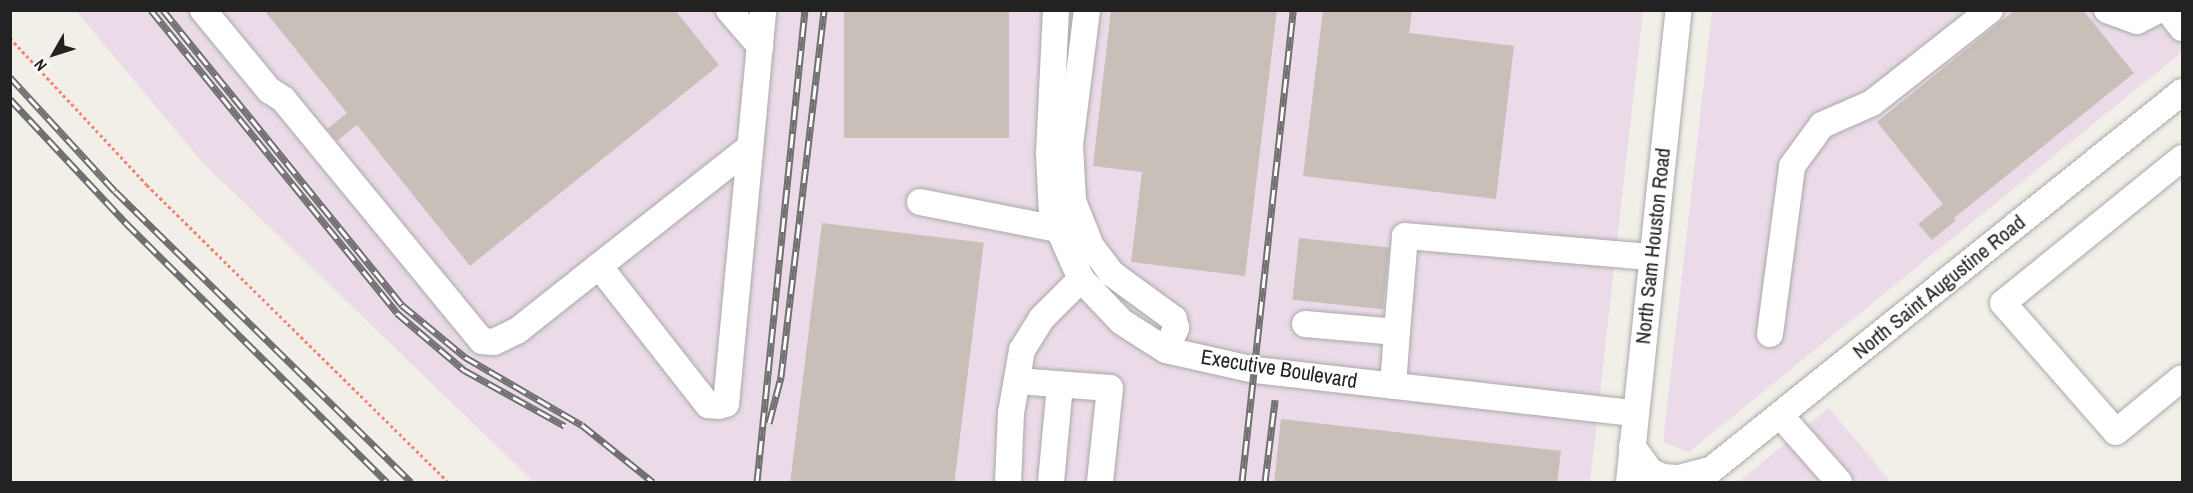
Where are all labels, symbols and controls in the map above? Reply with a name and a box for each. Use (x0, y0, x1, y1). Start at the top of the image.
north arrow (24, 24, 84, 84)
text: N (28, 55, 52, 76)
street label: North Sam Houston Road (1630, 147, 1676, 345)
street label: North Saint Augustine Road (1847, 209, 2031, 365)
street label: Executive Boulevard (1199, 344, 1359, 394)

